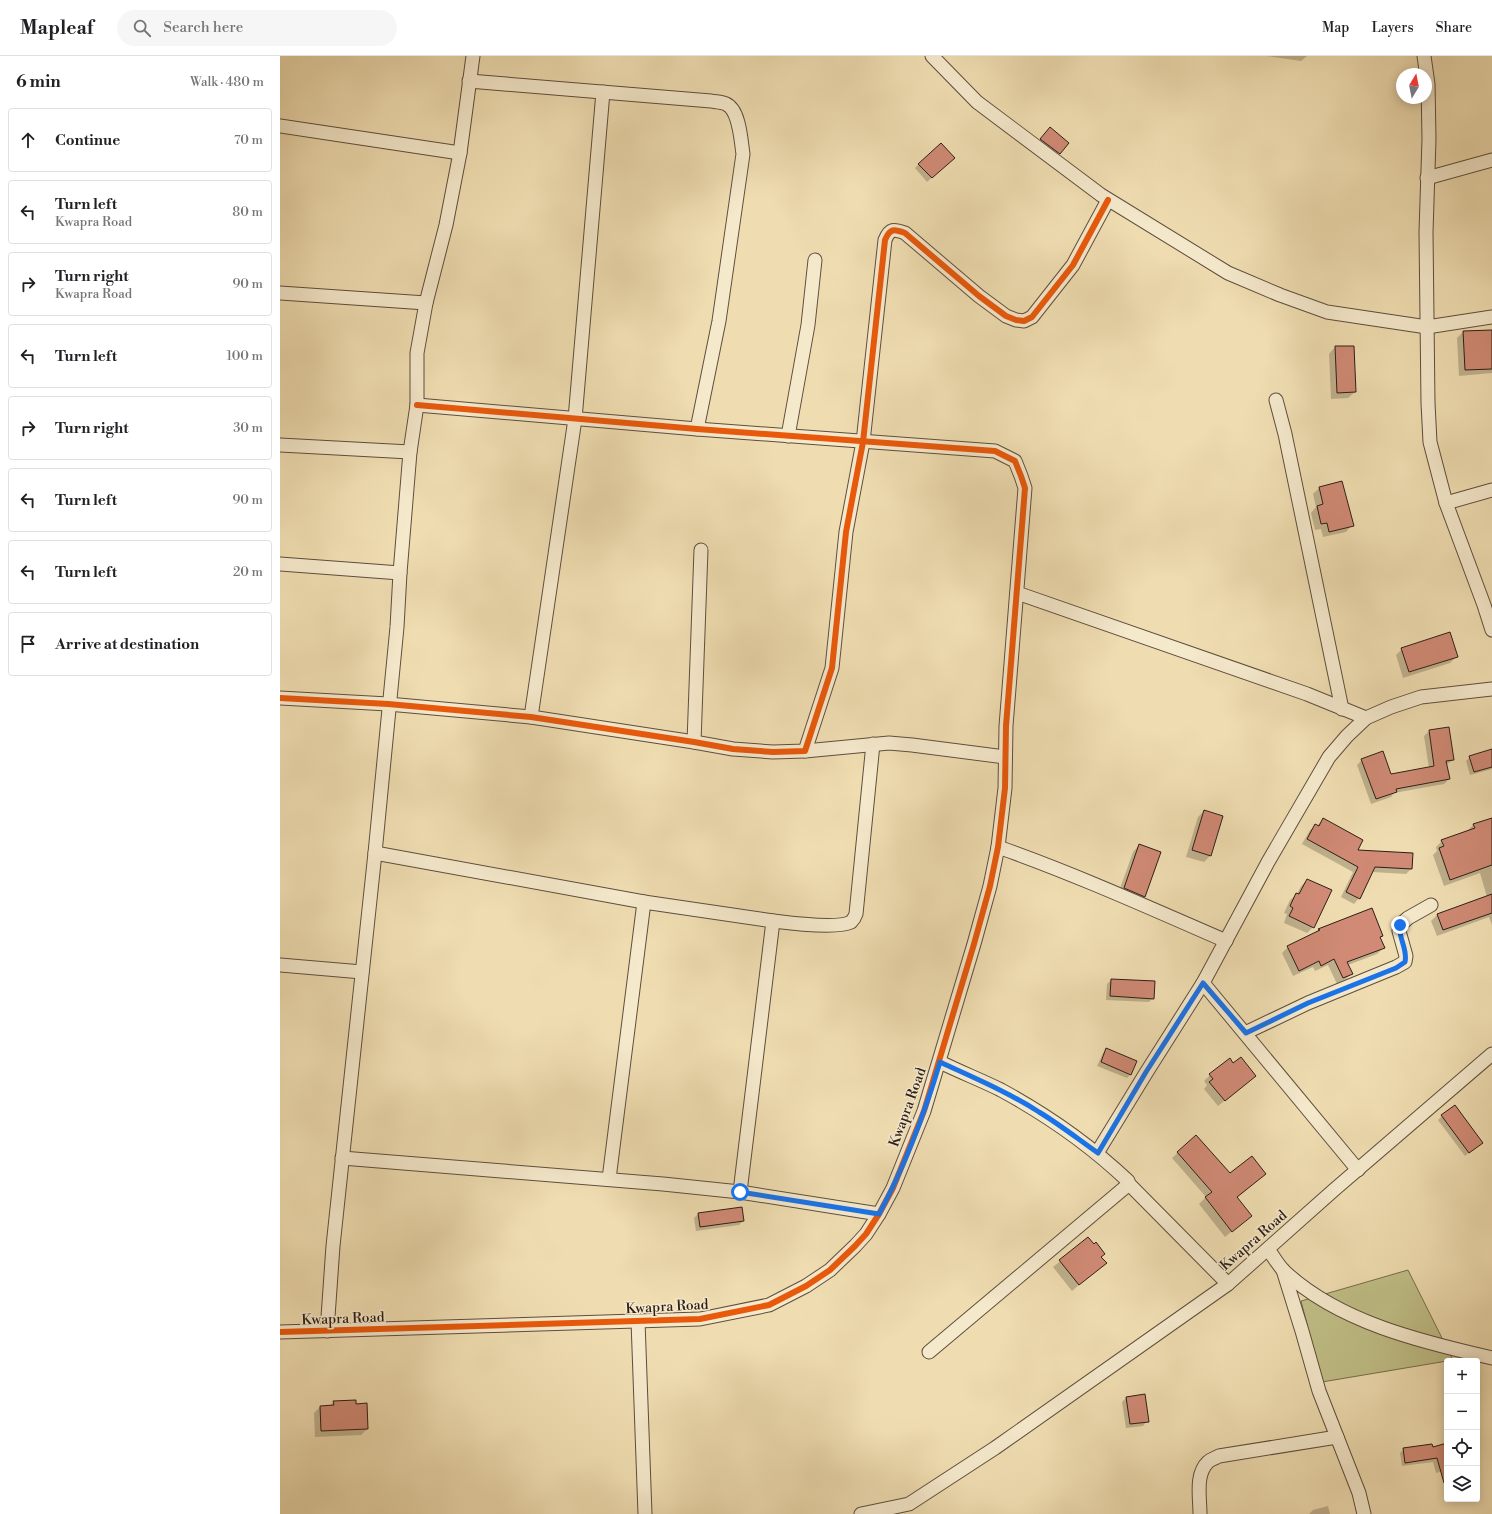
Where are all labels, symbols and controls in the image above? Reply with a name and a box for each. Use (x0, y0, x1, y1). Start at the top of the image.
search box (117, 10, 397, 46)
text: Mapleaf (20, 16, 93, 40)
icon: search (131, 17, 153, 39)
text: Search here (163, 18, 243, 37)
text: Map (1322, 19, 1349, 37)
text: Layers (1371, 19, 1414, 37)
text: Share (1436, 19, 1472, 37)
north arrow (1396, 68, 1432, 104)
text: 6 min (16, 71, 61, 93)
text: Walk · 480 m (190, 74, 264, 90)
icon: ahead (17, 129, 39, 151)
text: Continue (55, 131, 120, 150)
text: 70 m (234, 132, 263, 148)
text: Turn left (55, 195, 117, 214)
icon: left (17, 201, 39, 223)
text: 80 m (232, 204, 263, 220)
text: Kwapra Road (55, 214, 132, 230)
text: Turn right (55, 267, 129, 286)
icon: right (17, 273, 39, 295)
text: 90 m (232, 276, 263, 292)
text: Kwapra Road (55, 286, 132, 302)
icon: left (17, 345, 39, 367)
text: Turn left (55, 347, 117, 366)
text: 100 m (227, 348, 263, 364)
icon: right (17, 417, 39, 439)
text: Turn right (55, 419, 129, 438)
text: 30 m (233, 420, 263, 436)
icon: left (17, 489, 39, 511)
text: Turn left (55, 491, 117, 510)
text: 90 m (232, 492, 263, 508)
icon: left (17, 561, 39, 583)
text: Turn left (55, 563, 117, 582)
text: 20 m (233, 564, 263, 580)
icon: arrive (17, 633, 39, 655)
text: Arrive at destination (55, 635, 199, 654)
route end (1391, 916, 1409, 934)
street label: Kwapra Road (885, 1065, 931, 1150)
route start (731, 1183, 749, 1201)
street label: Kwapra Road (1216, 1207, 1291, 1275)
street label: Kwapra Road (625, 1296, 709, 1318)
street label: Kwapra Road (301, 1309, 385, 1329)
map controls (1444, 1358, 1480, 1502)
button: + (1444, 1358, 1480, 1394)
button: − (1444, 1394, 1480, 1430)
button: locate (1444, 1430, 1480, 1466)
button: layers (1444, 1466, 1480, 1502)

